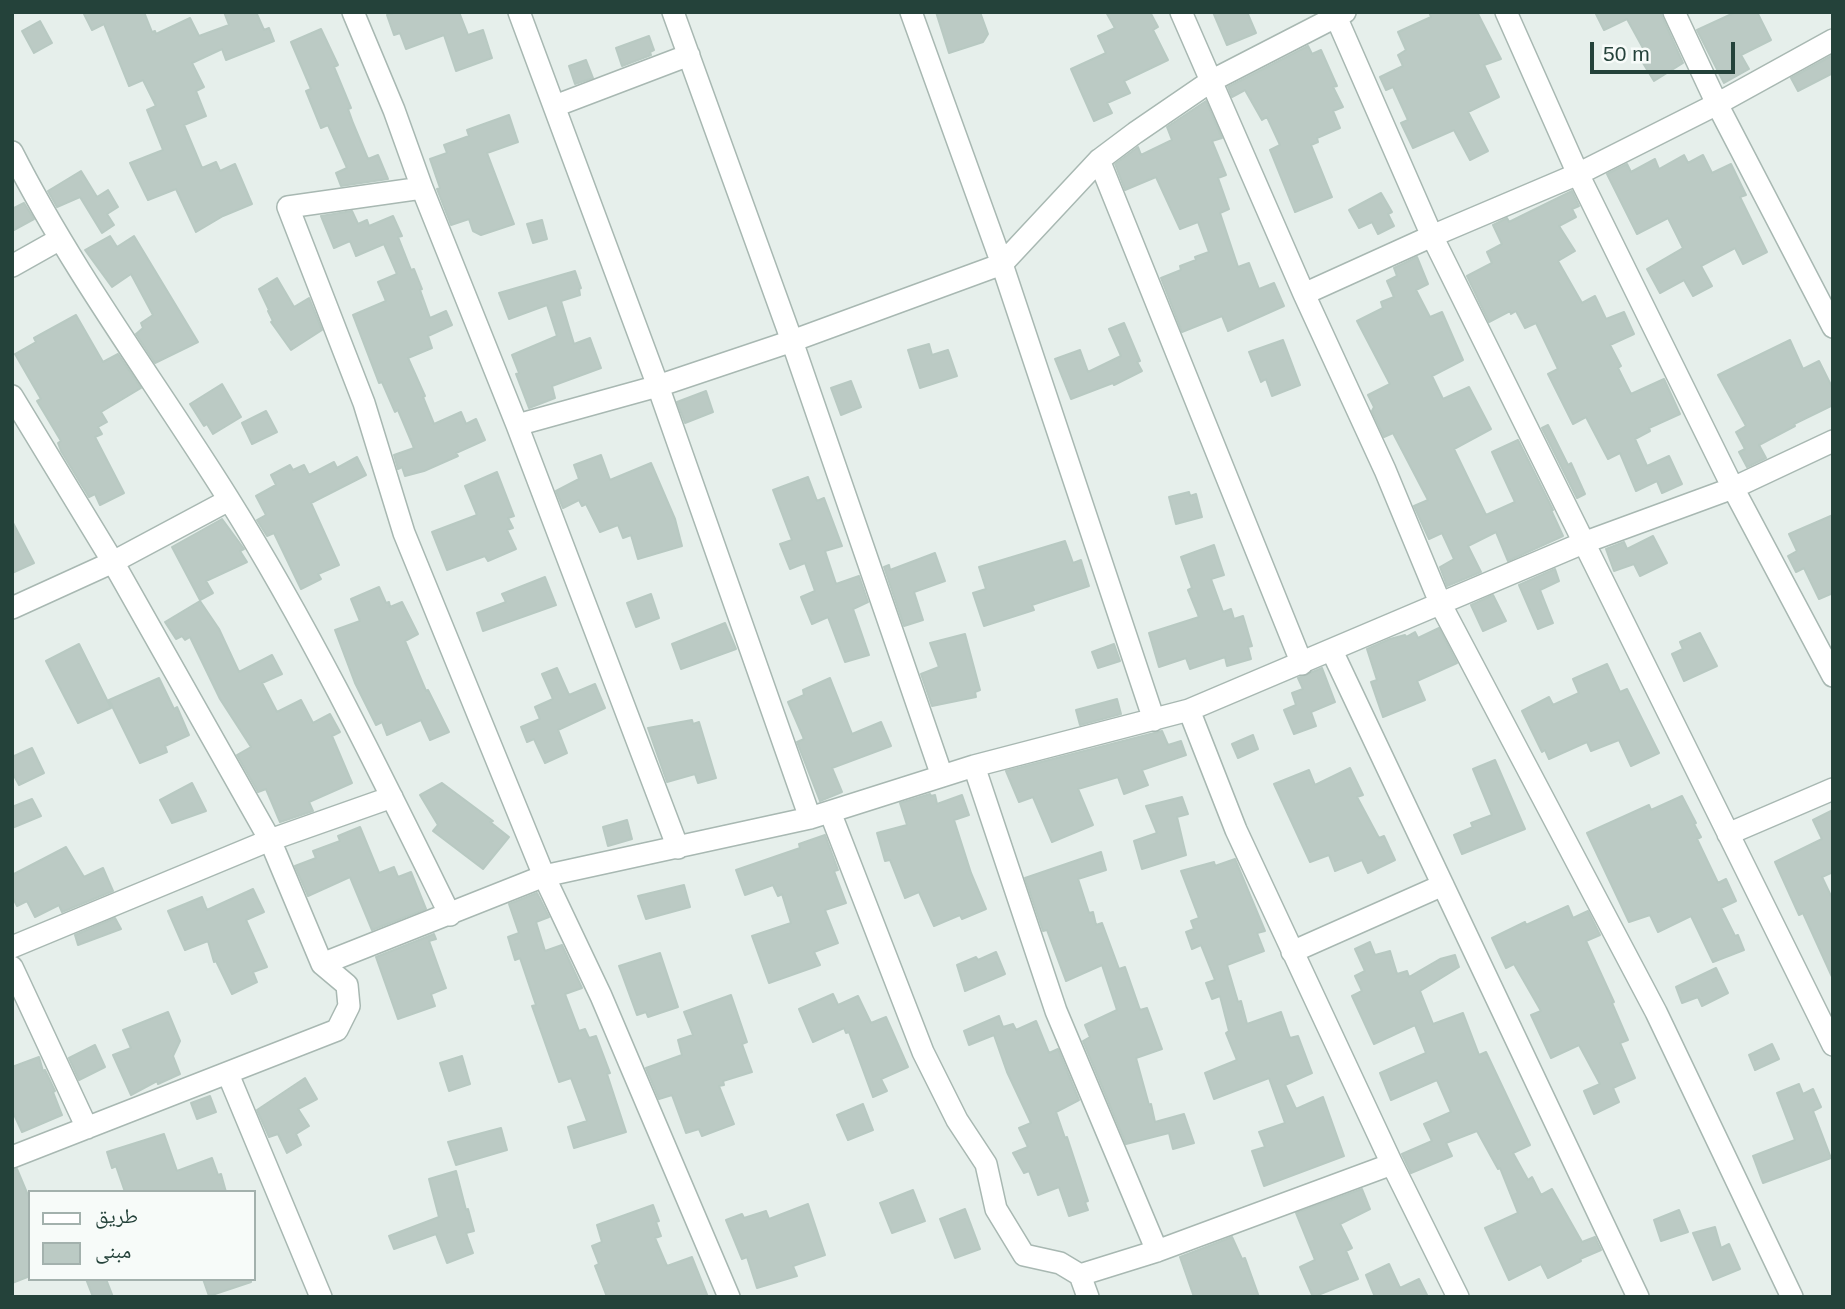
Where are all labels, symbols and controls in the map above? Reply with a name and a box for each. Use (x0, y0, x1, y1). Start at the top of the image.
scale bar (1593, 28, 1738, 72)
text: 50 m (1603, 42, 1650, 65)
legend (28, 1190, 256, 1281)
text: طريق (95, 1204, 138, 1227)
text: مبنى (95, 1239, 131, 1262)

